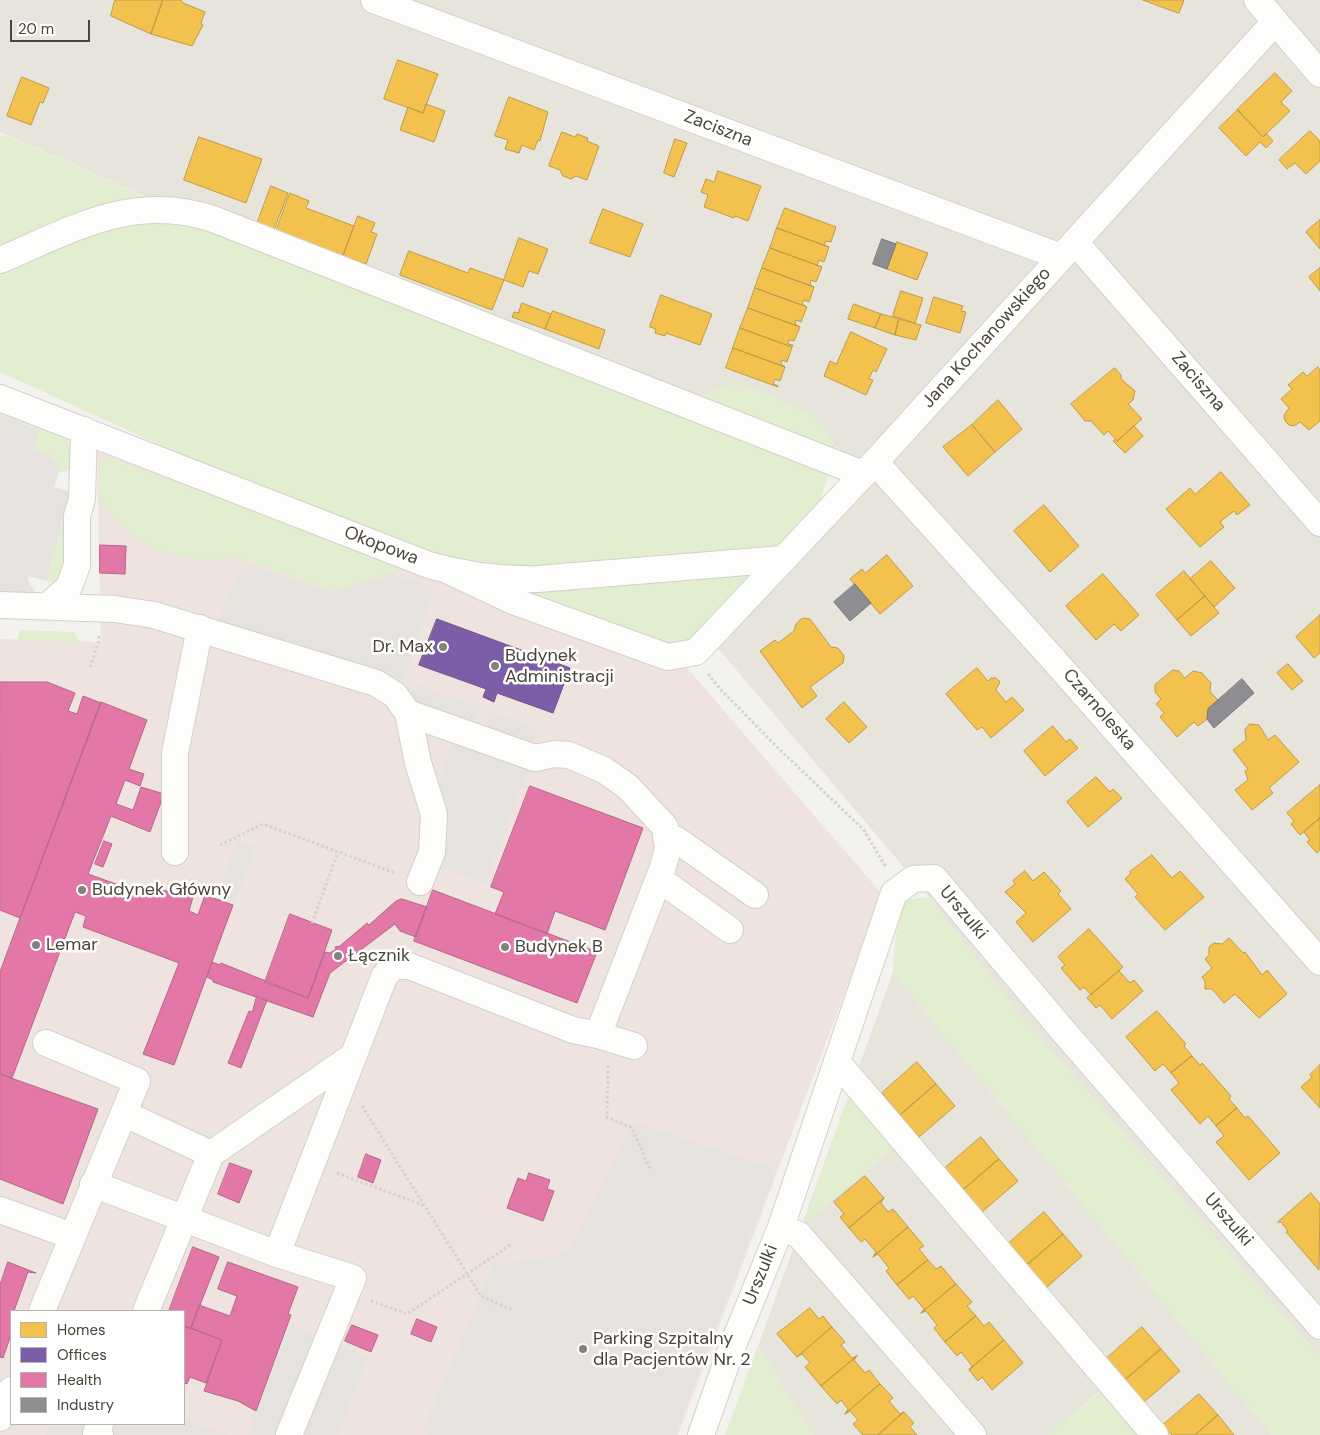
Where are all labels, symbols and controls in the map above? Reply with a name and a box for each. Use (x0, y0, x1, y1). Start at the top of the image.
scale bar (12, 10, 92, 42)
text: 20 m (18, 19, 54, 39)
street label: Zaciszna (681, 106, 755, 152)
street label: Jana Kochanowskiego (918, 263, 1056, 413)
street label: Zaciszna (1166, 348, 1230, 416)
street label: Okopowa (341, 522, 421, 570)
place label: Dr. Max (372, 636, 433, 658)
marker: Dr. Max (437, 641, 449, 653)
place label: Budynek Administracji (505, 645, 614, 688)
marker: Budynek Administracji (489, 660, 501, 672)
street label: Czarnoleska (1058, 665, 1140, 755)
place label: Budynek Główny (92, 879, 231, 901)
street label: Urszulki (934, 882, 992, 944)
marker: Budynek Główny (76, 884, 88, 896)
place label: Lemar (46, 934, 98, 956)
place label: Budynek B (515, 936, 603, 958)
marker: Lemar (30, 939, 42, 951)
marker: Budynek B (499, 941, 511, 953)
place label: Łącznik (348, 945, 410, 967)
marker: Łącznik (332, 950, 344, 962)
street label: Urszulki (1199, 1189, 1257, 1251)
street label: Urszulki (739, 1242, 783, 1308)
legend (10, 1310, 185, 1425)
text: Homes (57, 1320, 106, 1340)
place label: Parking Szpitalny dla Pacjentów Nr. 2 (593, 1328, 751, 1370)
marker: Parking Szpitalny dla Pacjentów Nr. 2 (577, 1343, 589, 1355)
text: Offices (57, 1345, 107, 1365)
text: Health (57, 1370, 102, 1390)
text: Industry (57, 1395, 114, 1415)

